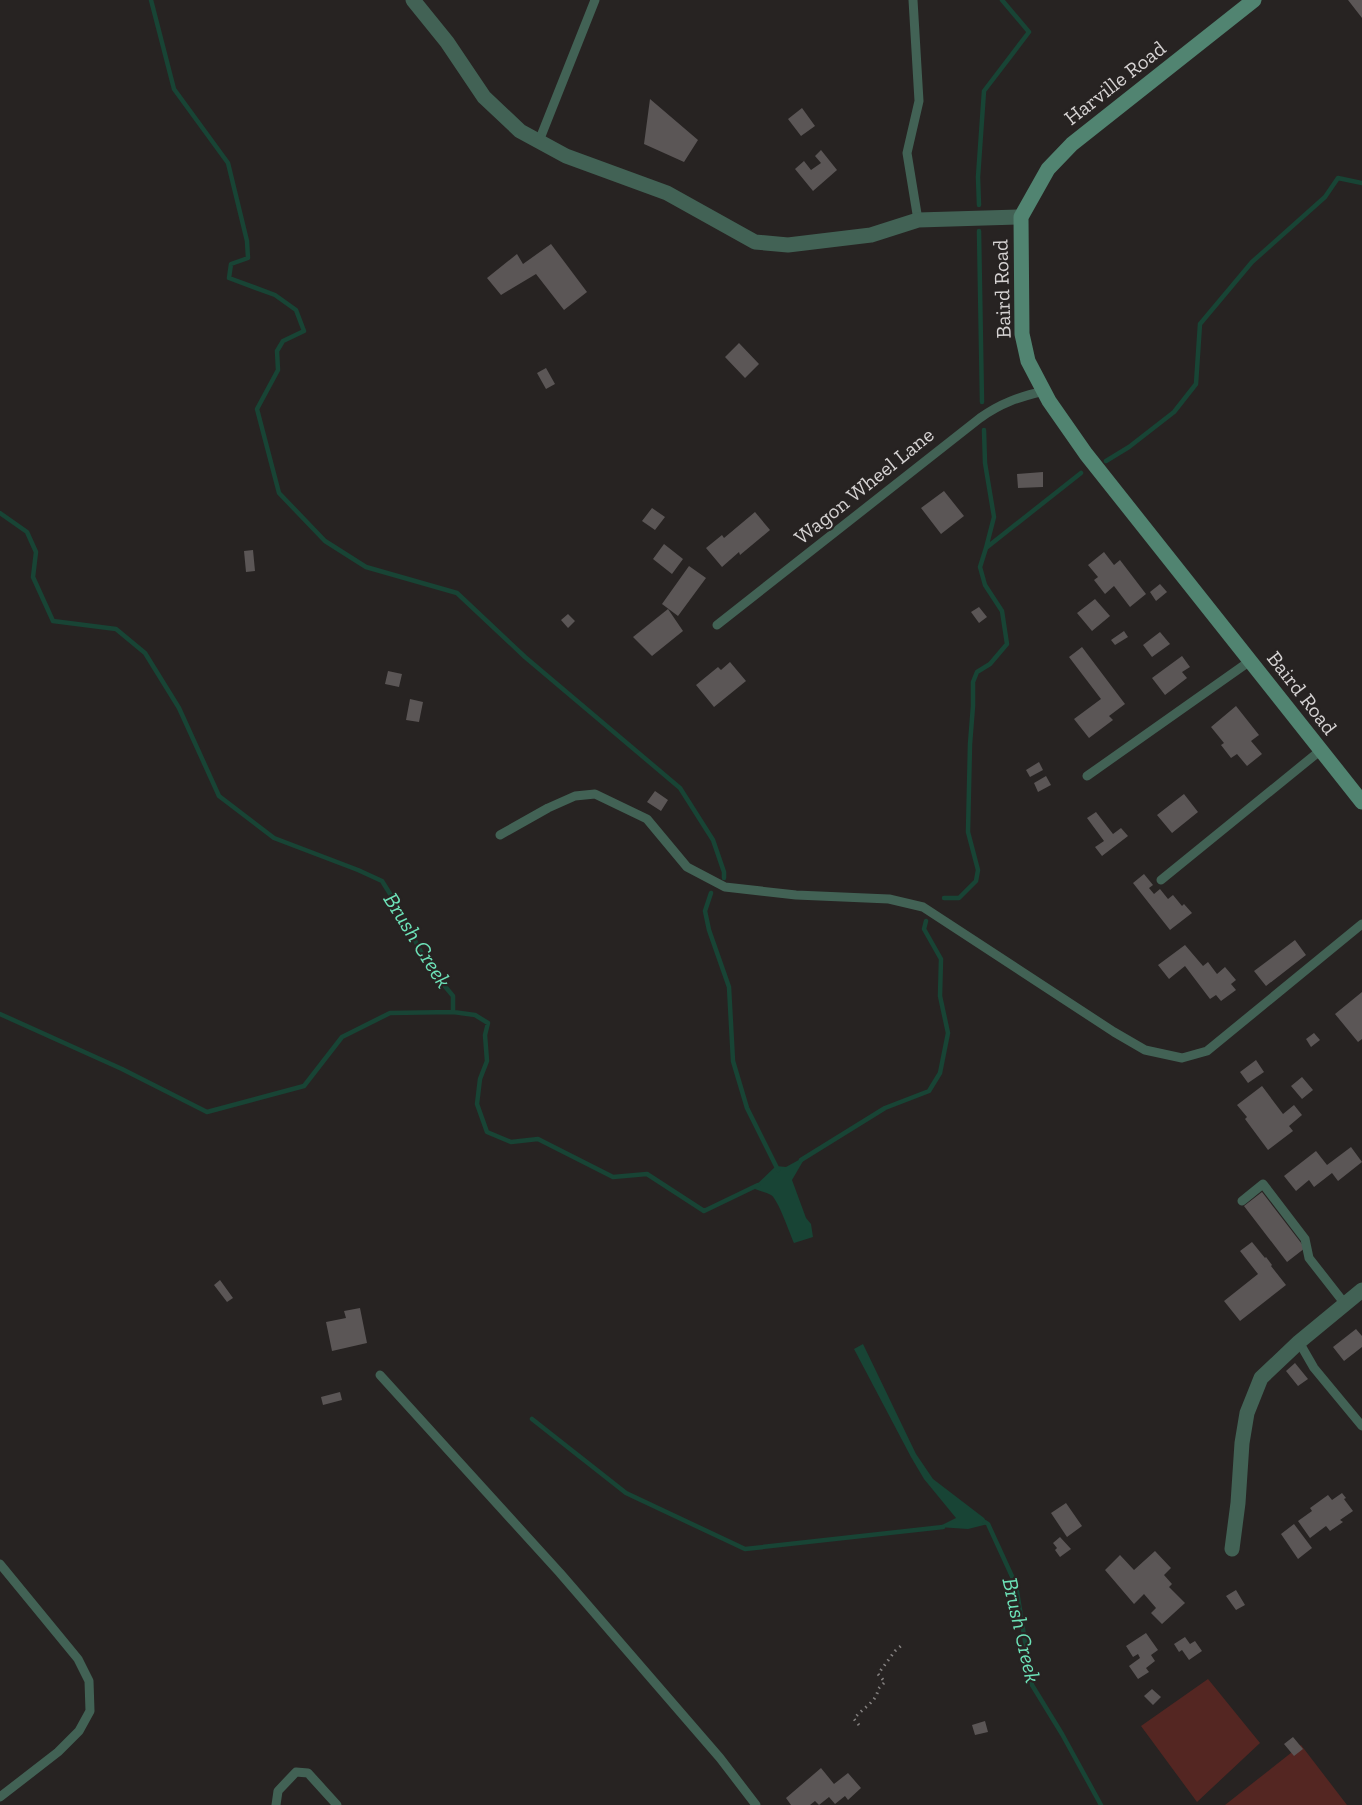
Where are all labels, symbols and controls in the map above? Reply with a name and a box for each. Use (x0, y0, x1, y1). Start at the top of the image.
street label: Harville Road (1059, 35, 1171, 130)
street label: Baird Road (987, 239, 1016, 339)
street label: Wagon Wheel Lane (789, 422, 939, 550)
street label: Baird Road (1262, 646, 1343, 740)
water label: Brush Creek (378, 888, 458, 993)
water label: Brush Creek (996, 1575, 1047, 1686)

